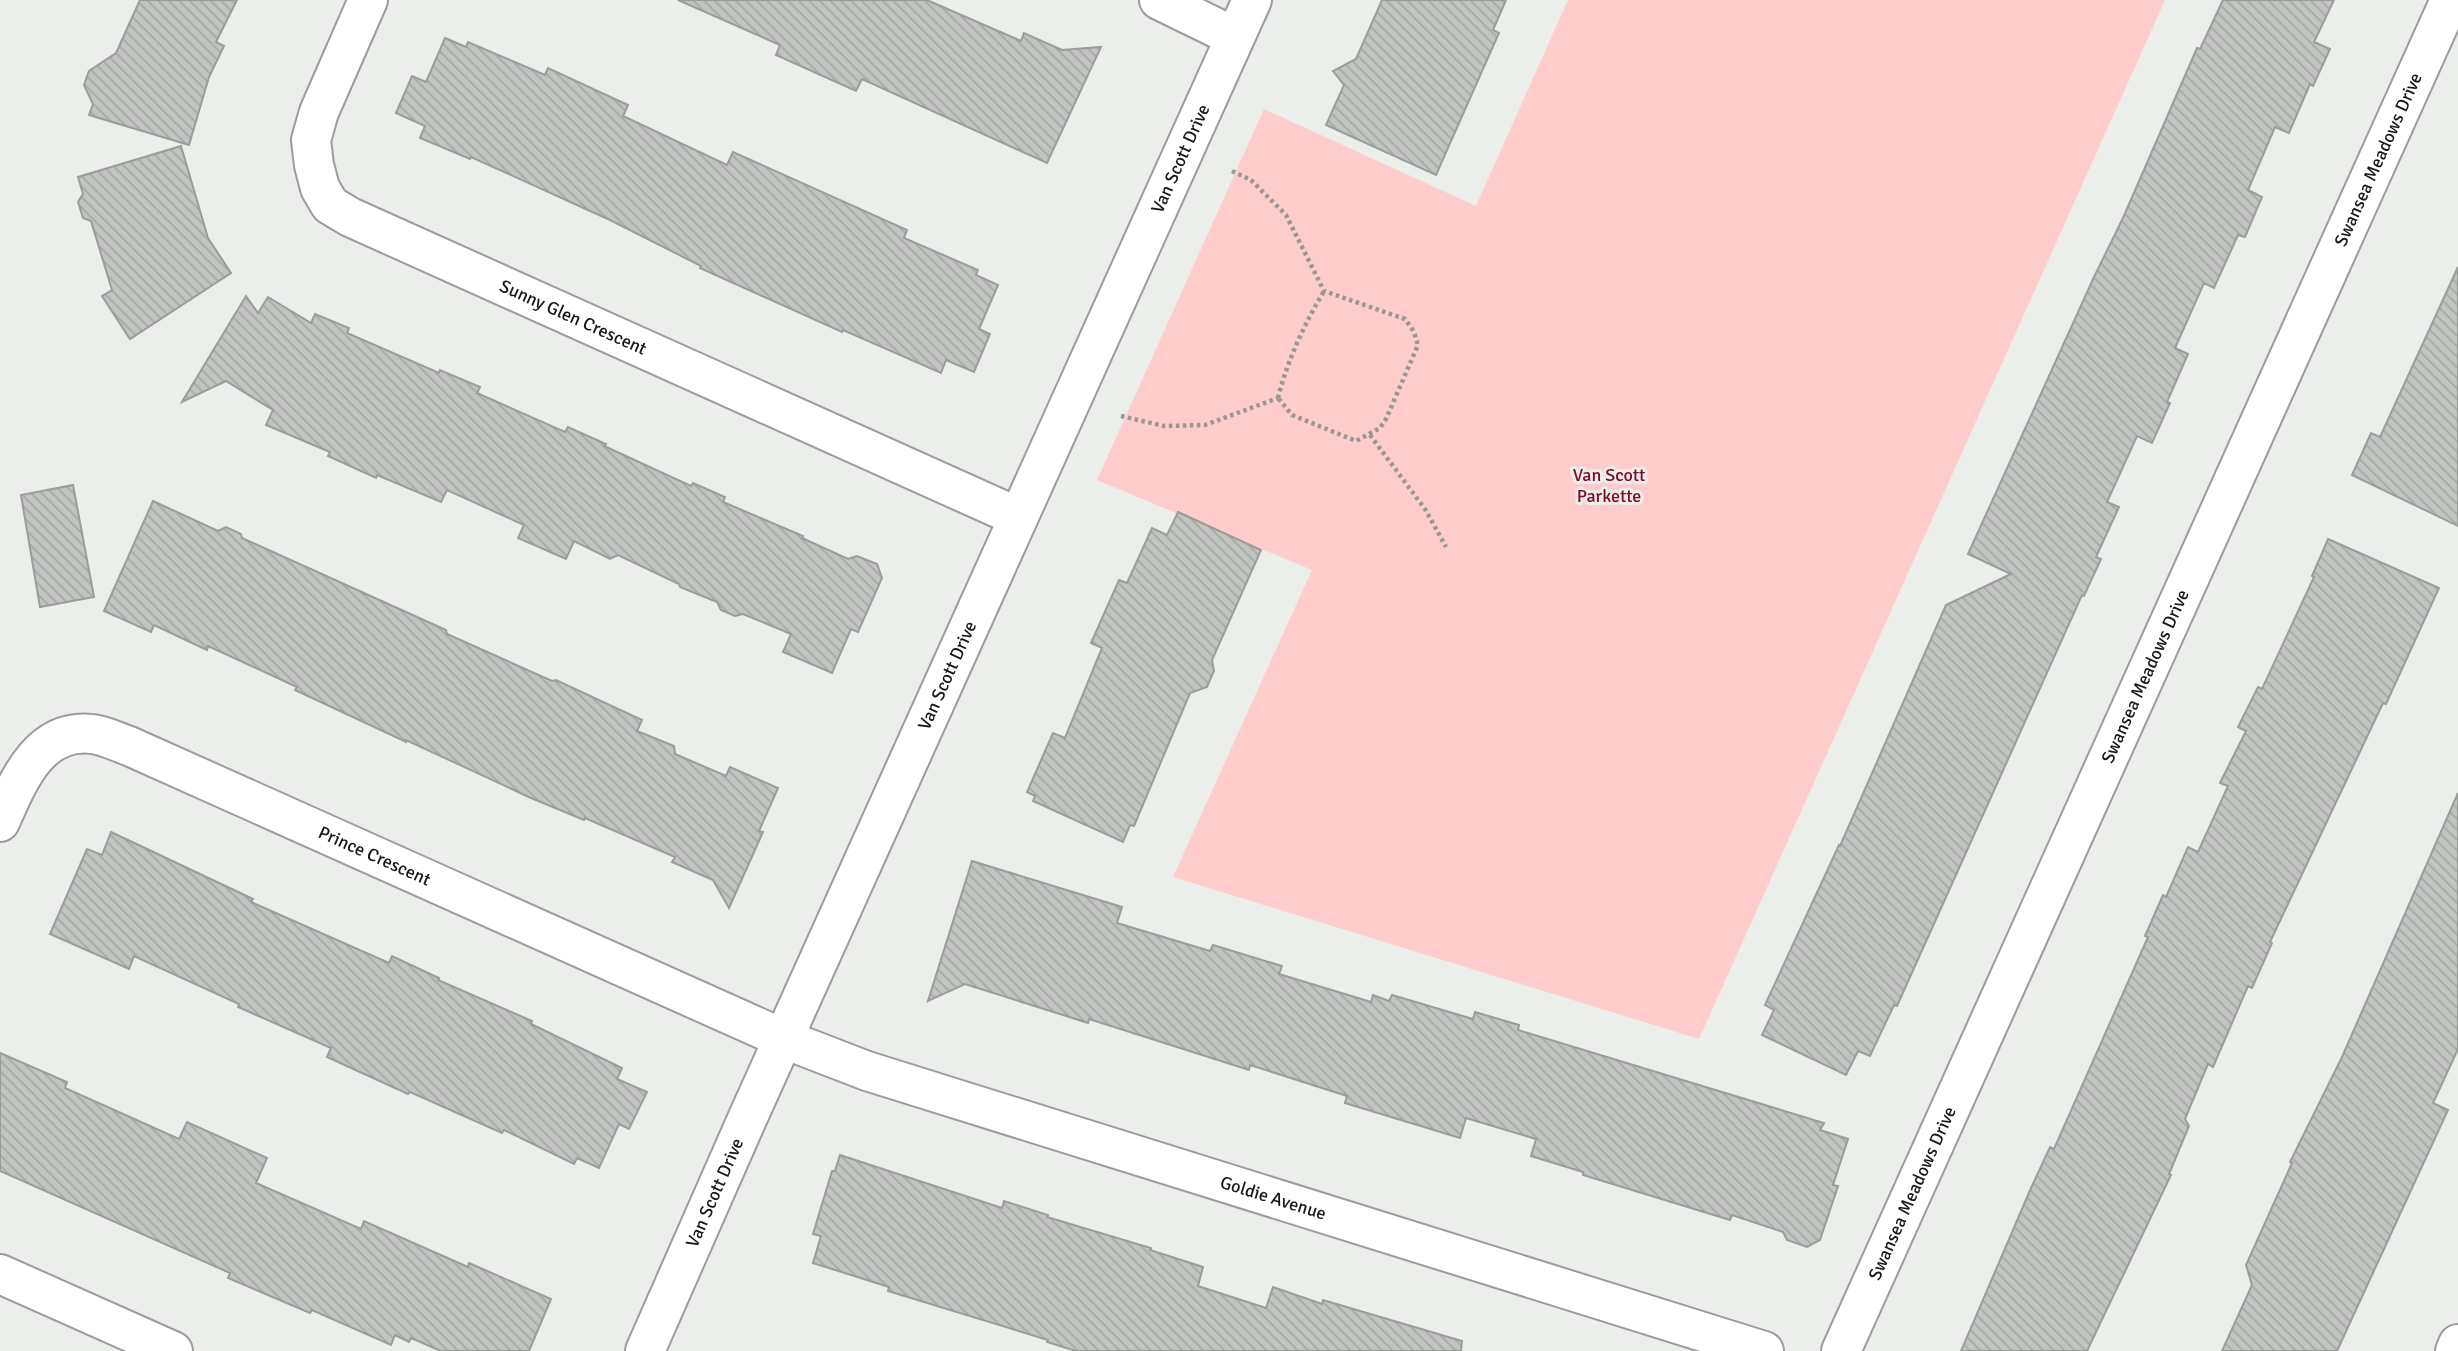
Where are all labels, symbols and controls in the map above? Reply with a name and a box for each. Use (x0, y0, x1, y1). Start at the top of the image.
street label: Swansea Meadows Drive (2329, 69, 2427, 250)
street label: Van Scott Drive (1146, 101, 1214, 217)
street label: Sunny Glen Crescent (496, 275, 650, 360)
park label: Van Scott Parkette (1573, 464, 1645, 507)
street label: Swansea Meadows Drive (2096, 586, 2194, 767)
street label: Van Scott Drive (913, 618, 981, 733)
street label: Prince Crescent (315, 821, 434, 891)
street label: Swansea Meadows Drive (1863, 1103, 1961, 1284)
street label: Van Scott Drive (681, 1135, 748, 1251)
street label: Goldie Avenue (1218, 1171, 1329, 1225)

